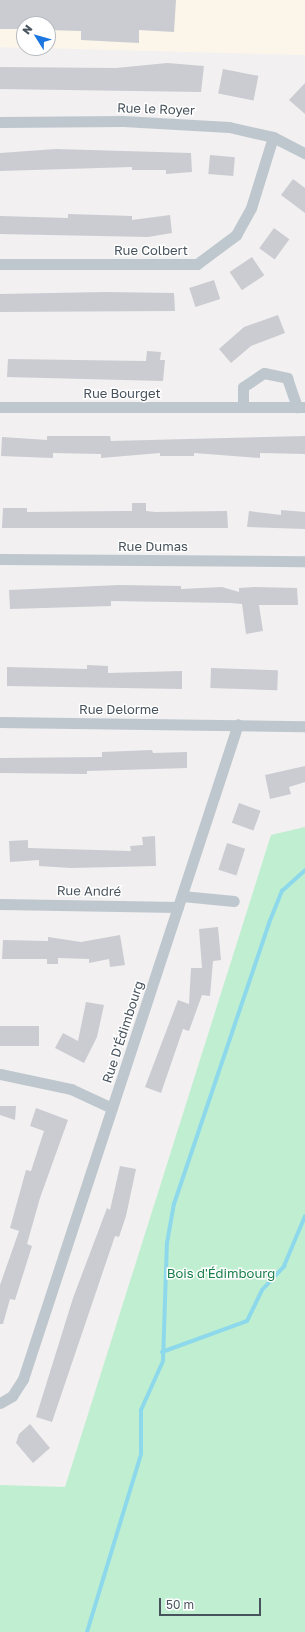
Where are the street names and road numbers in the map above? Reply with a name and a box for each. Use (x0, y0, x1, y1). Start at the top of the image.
street label: Rue le Royer (117, 100, 195, 118)
street label: Rue Colbert (114, 242, 188, 258)
street label: Rue Bourget (83, 385, 161, 401)
street label: Rue Dumas (118, 538, 188, 554)
street label: Rue Delorme (79, 701, 159, 717)
street label: Rue André (57, 883, 121, 899)
street label: Rue D'Édimbourg (99, 979, 147, 1085)

